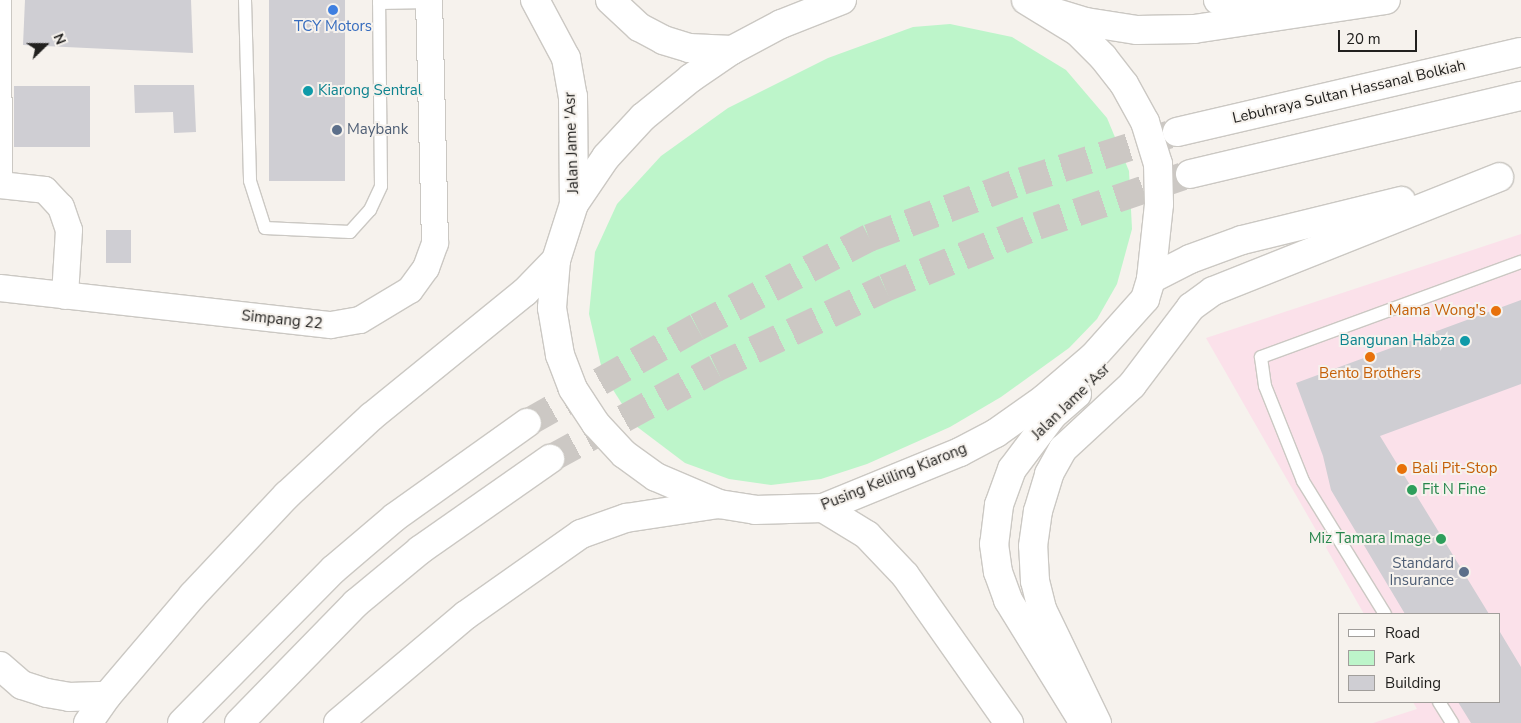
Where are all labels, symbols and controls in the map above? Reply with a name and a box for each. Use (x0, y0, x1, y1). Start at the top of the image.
marker: TCY Motors (327, 4, 339, 16)
place label: TCY Motors (294, 18, 372, 36)
north arrow (20, 20, 70, 70)
scale bar (1341, 20, 1420, 52)
text: 20 m (1346, 29, 1381, 49)
text: N (49, 31, 70, 48)
street label: Lebuhraya Sultan Hassanal Bolkiah (1231, 56, 1467, 128)
place label: Kiarong Sentral (318, 82, 422, 100)
marker: Kiarong Sentral (302, 85, 314, 97)
street label: Jalan Jame 'Asr (561, 92, 583, 194)
place label: Maybank (347, 121, 408, 139)
marker: Maybank (331, 124, 343, 136)
place label: Mama Wong's (1389, 302, 1486, 320)
marker: Mama Wong's (1490, 305, 1502, 317)
street label: Simpang 22 (241, 307, 323, 333)
place label: Bangunan Habza (1340, 332, 1455, 350)
marker: Bangunan Habza (1459, 335, 1471, 347)
marker: Bento Brothers (1364, 351, 1376, 363)
street label: Jalan Jame 'Asr (1028, 360, 1114, 444)
place label: Bento Brothers (1319, 365, 1421, 383)
street label: Pusing Keliling Kiarong (818, 440, 970, 514)
place label: Bali Pit-Stop (1412, 460, 1497, 478)
marker: Bali Pit-Stop (1396, 463, 1408, 475)
place label: Fit N Fine (1422, 481, 1486, 499)
marker: Fit N Fine (1406, 484, 1418, 496)
place label: Miz Tamara Image (1309, 530, 1431, 548)
marker: Miz Tamara Image (1435, 533, 1447, 545)
place label: Standard Insurance (1389, 554, 1454, 589)
marker: Standard Insurance (1458, 566, 1470, 578)
legend (1338, 613, 1501, 703)
text: Road (1385, 623, 1420, 643)
text: Park (1385, 648, 1415, 668)
text: Building (1385, 673, 1441, 693)

